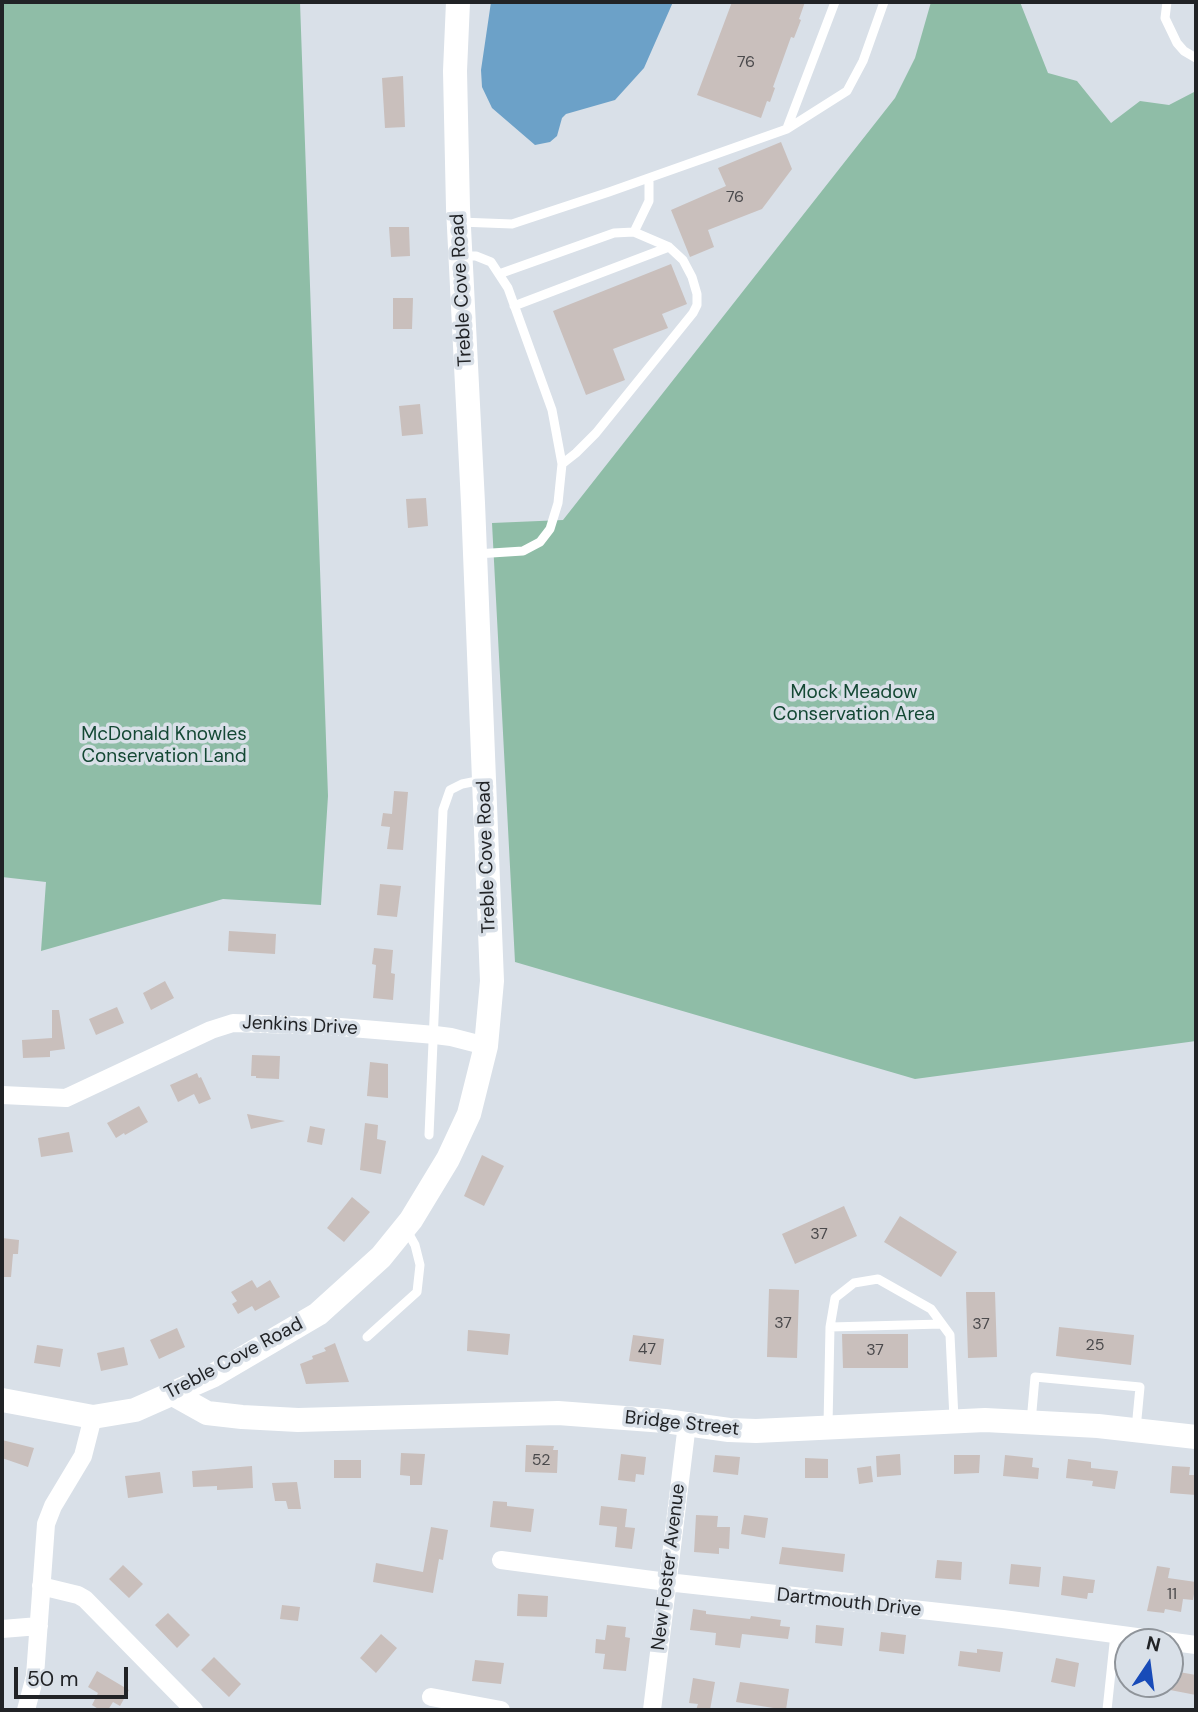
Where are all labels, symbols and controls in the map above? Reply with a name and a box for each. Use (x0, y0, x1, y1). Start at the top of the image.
house number: 76 (737, 53, 755, 73)
house number: 76 (726, 188, 744, 208)
street label: Treble Cove Road (447, 213, 477, 367)
park label: Mock Meadow Conservation Area (773, 682, 935, 726)
park label: McDonald Knowles Conservation Land (81, 724, 247, 768)
street label: Treble Cove Road (473, 780, 501, 934)
street label: Jenkins Drive (242, 1012, 358, 1040)
house number: 37 (810, 1225, 828, 1245)
street label: Treble Cove Road (161, 1313, 307, 1405)
house number: 37 (774, 1314, 792, 1334)
house number: 37 (972, 1315, 990, 1335)
house number: 25 (1086, 1336, 1104, 1356)
house number: 47 (638, 1340, 656, 1360)
house number: 37 (866, 1341, 884, 1361)
street label: Bridge Street (624, 1407, 740, 1441)
house number: 52 (532, 1451, 550, 1471)
street label: New Foster Avenue (647, 1482, 691, 1652)
street label: Dartmouth Drive (776, 1584, 922, 1622)
house number: 11 (1167, 1585, 1177, 1605)
north arrow (1114, 1628, 1184, 1698)
text: N (1144, 1630, 1163, 1658)
scale bar (18, 1652, 131, 1696)
text: 50 m (27, 1665, 78, 1693)

